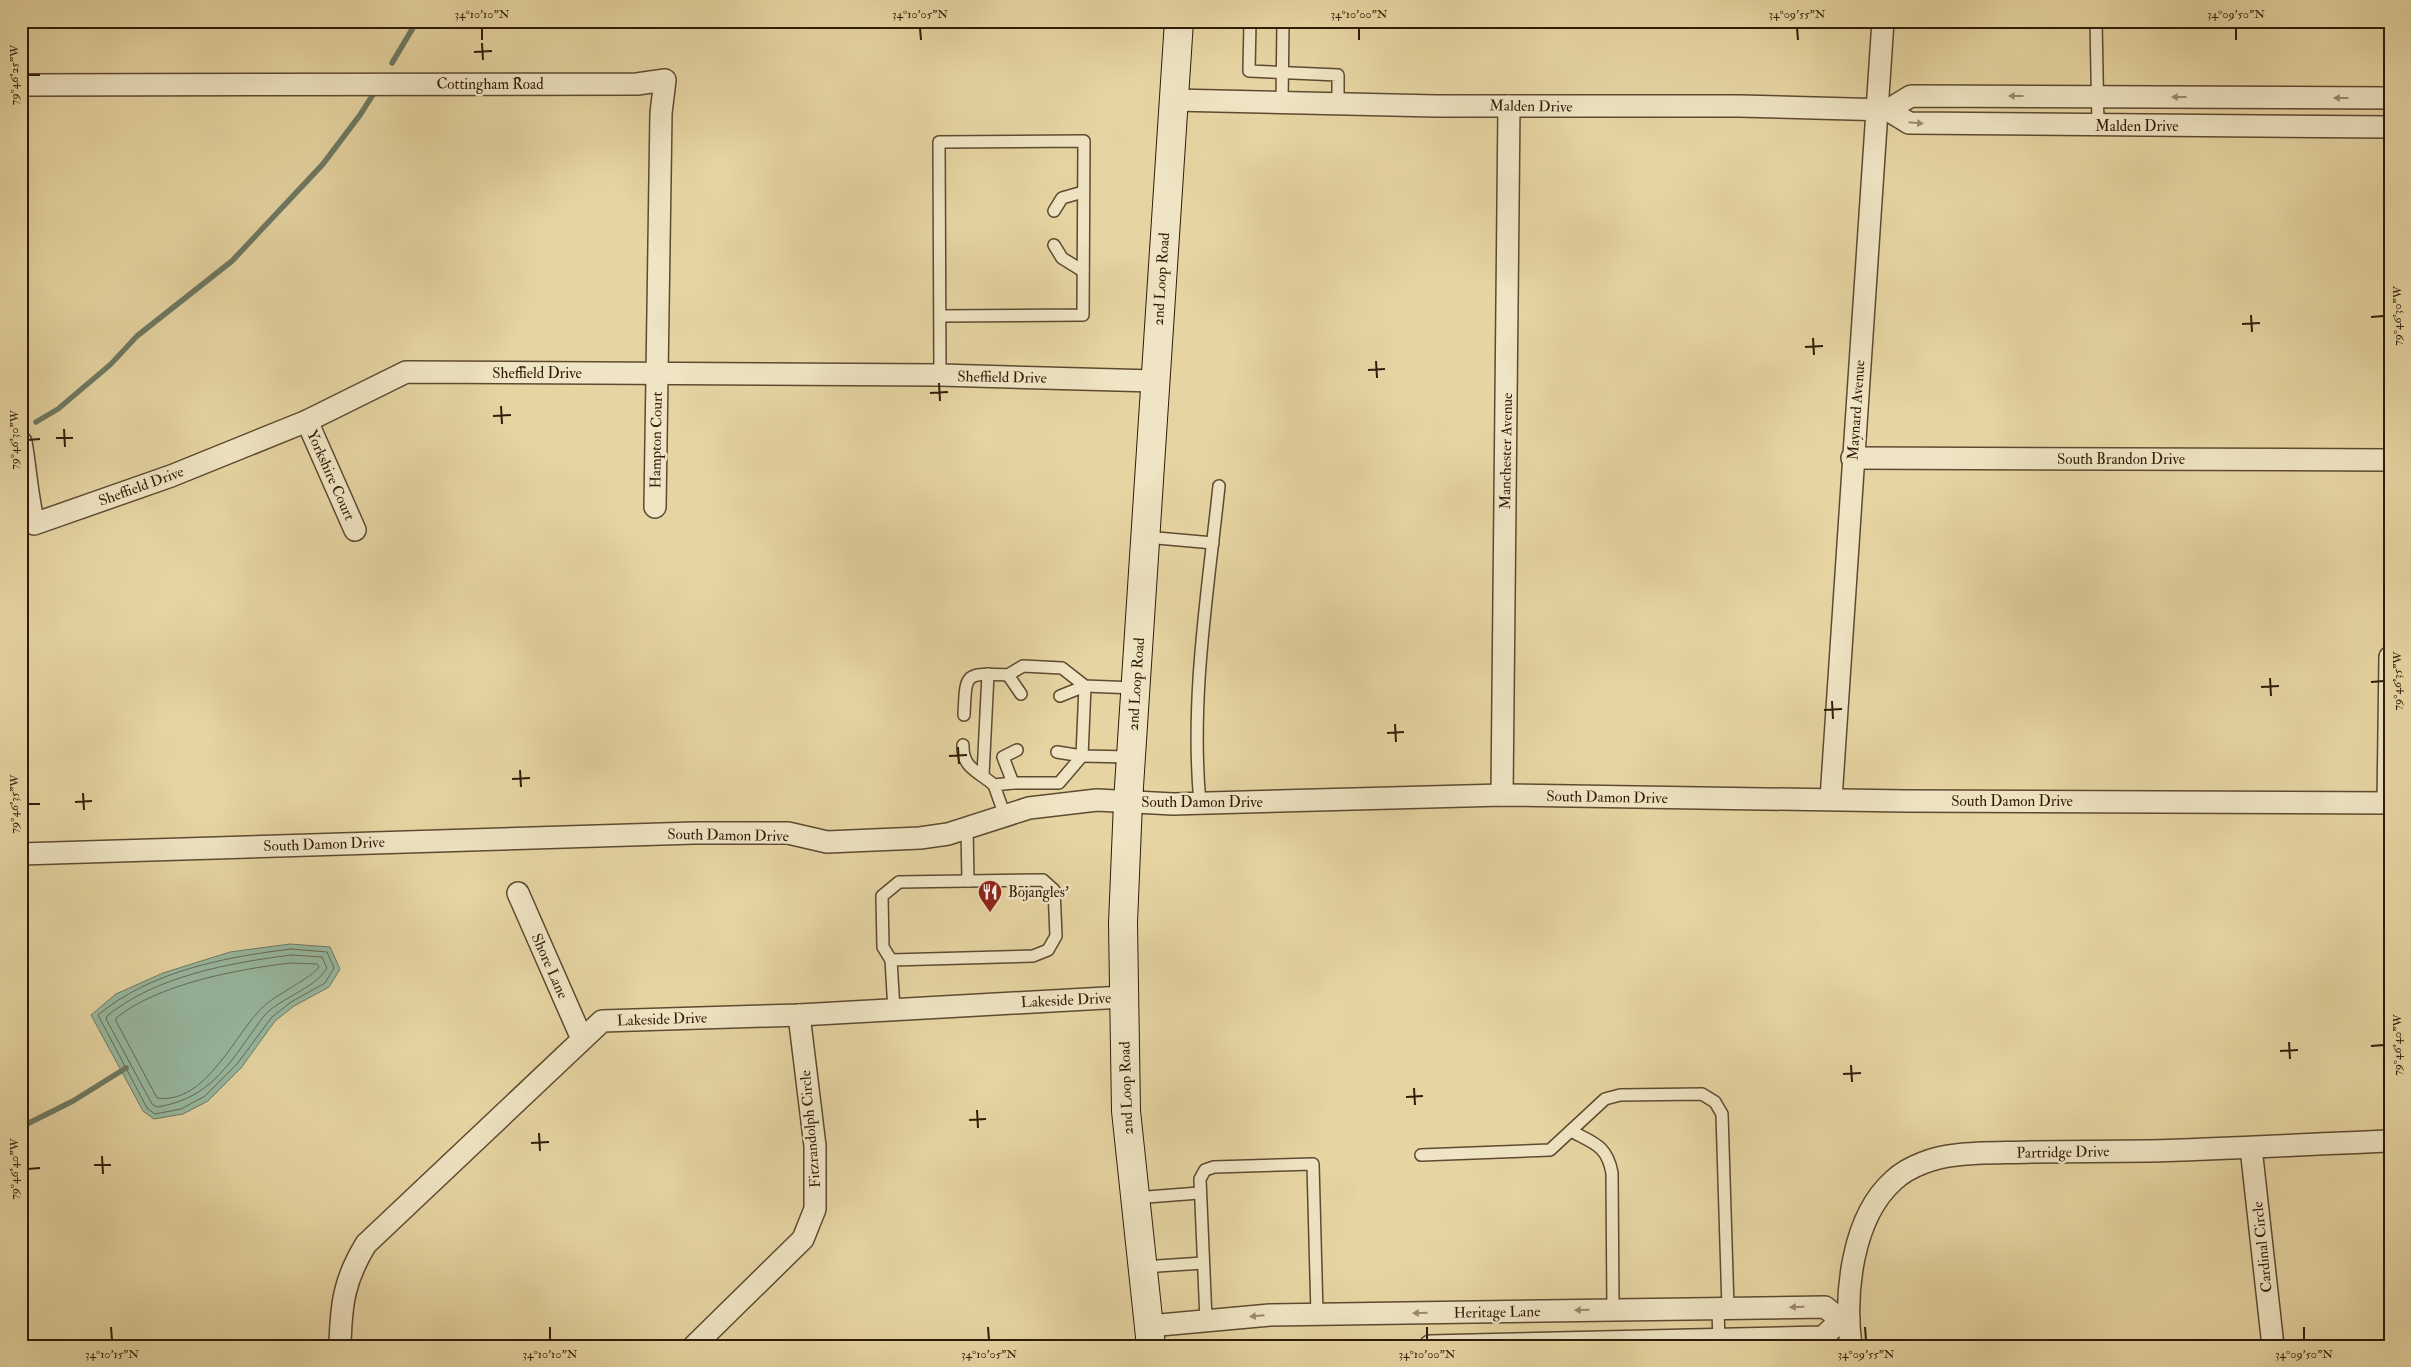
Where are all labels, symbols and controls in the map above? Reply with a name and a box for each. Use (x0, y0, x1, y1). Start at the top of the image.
text: 34°10'10"N (454, 7, 510, 22)
text: 34°10'05"N (892, 7, 948, 22)
text: 34°10'00"N (1330, 7, 1388, 22)
text: 34°09'55"N (1768, 7, 1826, 22)
text: 34°09'50"N (2207, 7, 2265, 22)
text: 79°46'25"W (7, 44, 22, 105)
street label: Cottingham Road (436, 75, 544, 94)
one-way arrow (2008, 92, 2024, 100)
one-way arrow (2170, 93, 2186, 101)
one-way arrow (2333, 94, 2349, 102)
street label: Malden Drive (1489, 96, 1573, 117)
street label: Malden Drive (2095, 117, 2179, 136)
one-way arrow (1908, 119, 1924, 127)
street label: 2nd Loop Road (1149, 231, 1175, 326)
text: 79°46'30"W (2390, 285, 2405, 346)
street label: Maynard Avenue (1844, 359, 1869, 461)
street label: Sheffield Drive (492, 364, 582, 383)
street label: Sheffield Drive (957, 367, 1047, 388)
street label: Hampton Court (646, 391, 668, 489)
street label: Manchester Avenue (1496, 392, 1517, 510)
text: 79°46'30"W (7, 409, 22, 470)
street label: Yorkshire Court (302, 427, 359, 524)
street label: South Brandon Drive (2057, 450, 2185, 469)
street label: Sheffield Drive (96, 462, 186, 511)
street label: 2nd Loop Road (1124, 636, 1150, 731)
text: 79°46'35"W (2390, 651, 2405, 710)
text: 79°46'35"W (7, 774, 22, 833)
street label: South Damon Drive (1546, 787, 1668, 808)
street label: South Damon Drive (1951, 792, 2073, 811)
street label: South Damon Drive (1141, 793, 1263, 812)
street label: South Damon Drive (667, 825, 789, 846)
street label: South Damon Drive (263, 833, 385, 856)
restaurant icon: Bojangles' (977, 879, 1003, 913)
place label: Bojangles' (1008, 883, 1069, 902)
street label: Shore Lane (527, 931, 572, 1002)
street label: Lakeside Drive (1020, 989, 1112, 1012)
street label: Lakeside Drive (616, 1008, 708, 1031)
text: 79°46'40"W (2390, 1013, 2405, 1076)
street label: 2nd Loop Road (1115, 1040, 1139, 1135)
street label: Fitzrandolph Circle (796, 1069, 826, 1189)
text: 79°46'40"W (7, 1137, 22, 1200)
street label: Partridge Drive (2016, 1142, 2110, 1163)
street label: Cardinal Circle (2248, 1201, 2277, 1293)
street label: Heritage Lane (1453, 1302, 1541, 1323)
one-way arrow (1789, 1303, 1805, 1311)
one-way arrow (1574, 1306, 1590, 1314)
one-way arrow (1412, 1309, 1428, 1317)
one-way arrow (1249, 1312, 1265, 1320)
text: 34°10'15"N (85, 1347, 139, 1362)
text: 34°10'10"N (522, 1347, 578, 1362)
text: 34°10'05"N (961, 1347, 1017, 1362)
text: 34°10'00"N (1398, 1347, 1456, 1362)
text: 34°09'55"N (1837, 1347, 1895, 1362)
text: 34°09'50"N (2275, 1347, 2333, 1362)

